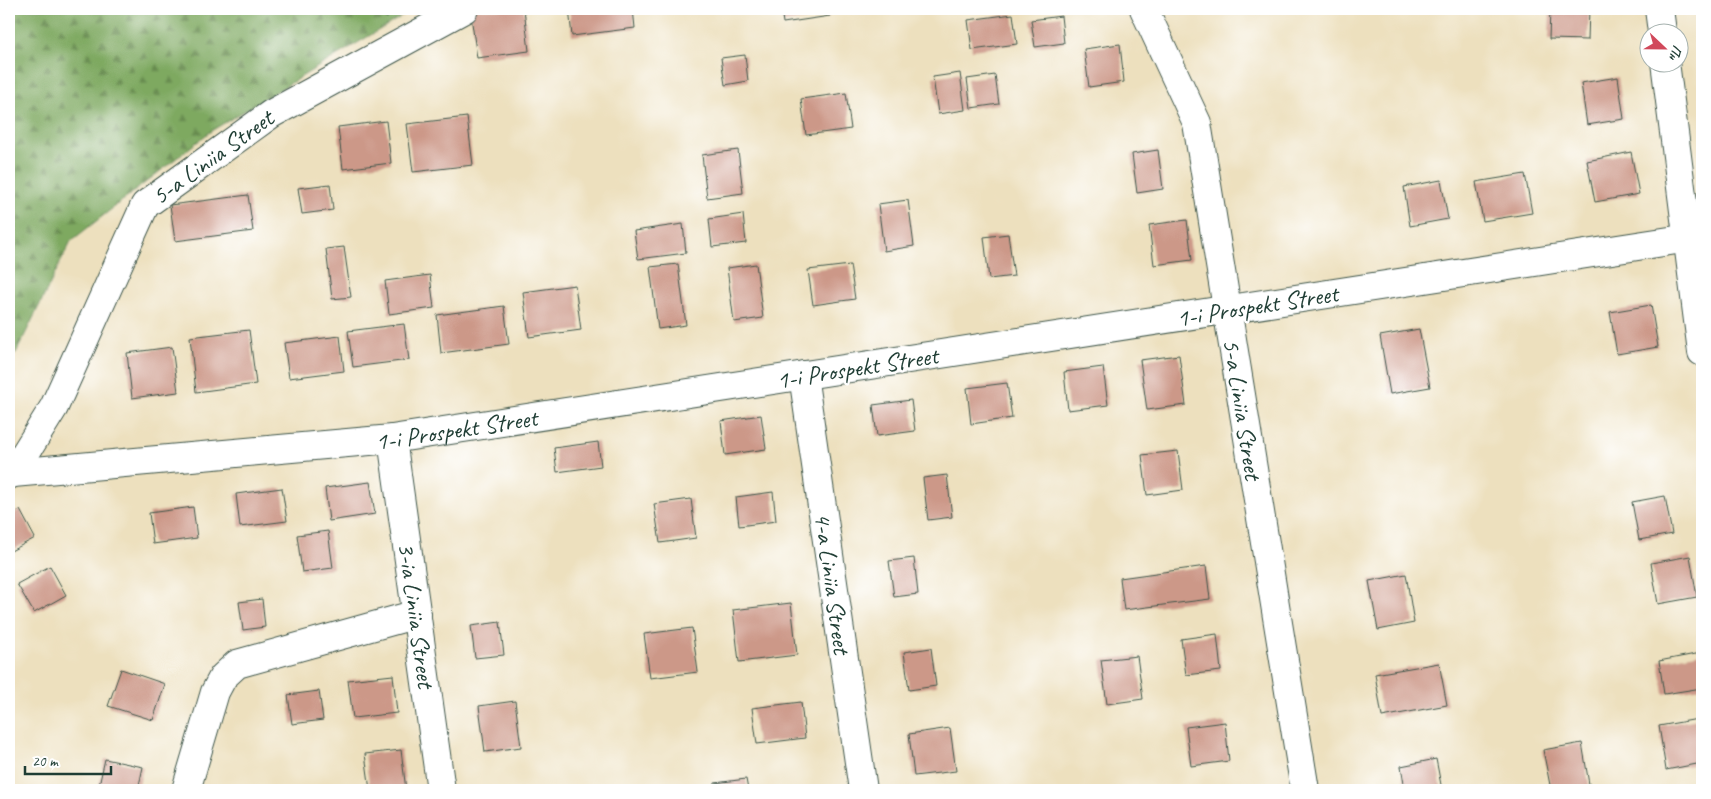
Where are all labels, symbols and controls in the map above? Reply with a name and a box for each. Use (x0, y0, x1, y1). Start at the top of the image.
north arrow (1638, 22, 1688, 72)
text: Пн (1665, 43, 1686, 63)
street label: 5-a Liniia Street (146, 101, 282, 212)
street label: 1-i Prospekt Street (1174, 277, 1343, 335)
street label: 5-a Liniia Street (1215, 336, 1269, 485)
street label: 1-i Prospekt Street (774, 339, 943, 397)
street label: 1-i Prospekt Street (374, 401, 542, 457)
street label: 4-a Liniia Street (806, 510, 858, 659)
street label: 3-ia Liniia Street (390, 540, 442, 693)
scale bar (25, 744, 111, 776)
text: 20 m (32, 752, 59, 771)

